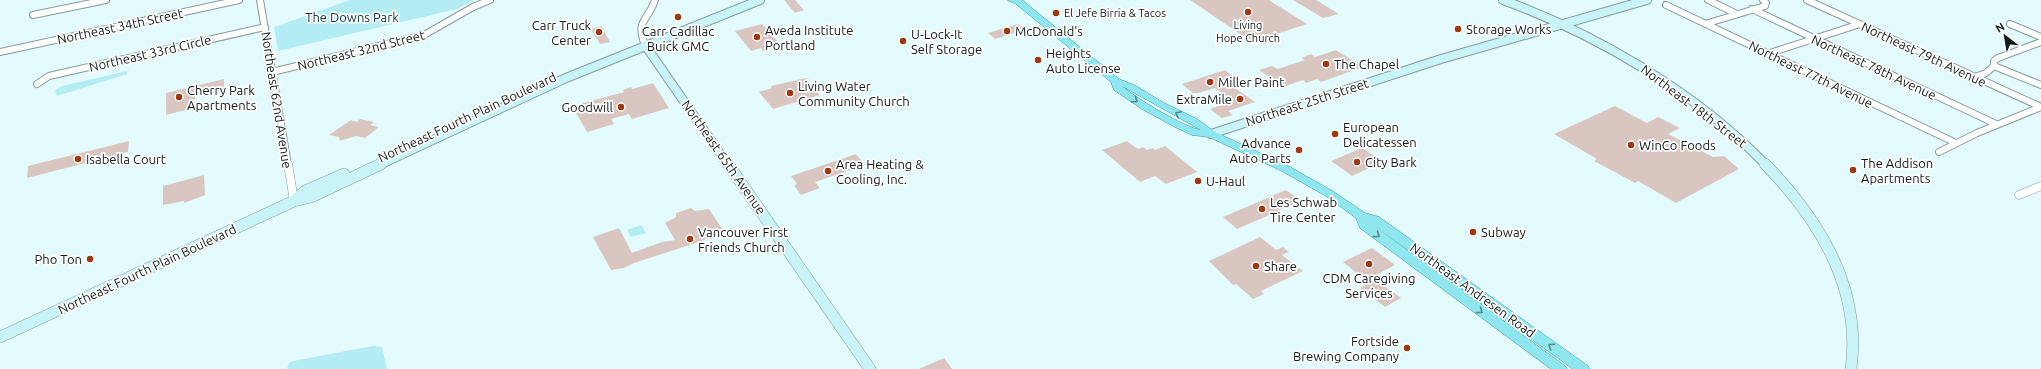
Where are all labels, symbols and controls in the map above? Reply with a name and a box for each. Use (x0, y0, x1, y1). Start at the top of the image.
street label: Northeast 34th Street (56, 6, 184, 46)
place label: El Jefe Birria & Tacos (1064, 7, 1166, 19)
marker: Living Hope Church (1243, 7, 1253, 17)
marker: El Jefe Birria & Tacos (1051, 8, 1061, 18)
park label: The Downs Park (305, 10, 399, 24)
marker: Carr Cadillac Buick GMC (673, 12, 683, 22)
north arrow (1985, 16, 2025, 56)
place label: Carr Truck Center (532, 18, 591, 47)
place label: Living Hope Church (1216, 19, 1280, 44)
street label: Northeast 79th Avenue (1859, 19, 1989, 89)
text: N (1993, 20, 2006, 35)
place label: Storage Works (1466, 22, 1552, 36)
place label: Aveda Institute Portland (765, 23, 854, 52)
place label: Carr Cadillac Buick GMC (642, 24, 714, 53)
place label: McDonald's (1015, 24, 1083, 38)
marker: Storage Works (1453, 24, 1463, 34)
marker: McDonald's (1002, 26, 1012, 36)
street label: Northeast 32nd Street (296, 27, 426, 73)
marker: Carr Truck Center (594, 27, 604, 37)
place label: U-Lock-It Self Storage (911, 27, 982, 56)
street label: Northeast 62nd Avenue (259, 31, 295, 169)
street label: Northeast 33rd Circle (88, 32, 212, 74)
marker: Aveda Institute Portland (752, 32, 762, 42)
street label: Northeast 78th Avenue (1809, 32, 1939, 102)
marker: U-Lock-It Self Storage (898, 36, 908, 46)
street label: Northeast 77th Avenue (1747, 38, 1875, 110)
place label: Heights Auto License (1046, 46, 1121, 75)
marker: Heights Auto License (1033, 55, 1043, 65)
place label: The Chapel (1334, 57, 1400, 71)
marker: The Chapel (1321, 59, 1331, 69)
street label: Northeast 18th Street (1639, 62, 1749, 150)
street label: Northeast Fourth Plain Boulevard (376, 69, 558, 165)
place label: Miller Paint (1218, 75, 1284, 89)
street label: Northeast 25th Street (1244, 76, 1370, 128)
marker: Miller Paint (1205, 77, 1215, 87)
place label: Living Water Community Church (798, 79, 910, 108)
place label: Cherry Park Apartments (187, 83, 257, 112)
marker: Living Water Community Church (785, 88, 795, 98)
marker: Cherry Park Apartments (174, 92, 184, 102)
place label: ExtraMile (1176, 92, 1232, 106)
marker: ExtraMile (1235, 94, 1245, 104)
one-way arrow (1131, 95, 1138, 103)
street label: Northeast 65th Avenue (679, 97, 769, 217)
place label: Goodwill (562, 100, 614, 114)
marker: Goodwill (616, 102, 626, 112)
one-way arrow (1175, 111, 1183, 119)
place label: European Delicatessen (1343, 120, 1417, 149)
marker: European Delicatessen (1330, 129, 1340, 139)
place label: Advance Auto Parts (1229, 136, 1291, 165)
place label: WinCo Foods (1639, 138, 1716, 152)
marker: WinCo Foods (1626, 140, 1636, 150)
marker: Advance Auto Parts (1294, 145, 1304, 155)
place label: Isabella Court (86, 152, 166, 166)
marker: Isabella Court (73, 154, 83, 164)
place label: City Bark (1365, 155, 1417, 169)
place label: The Addison Apartments (1861, 156, 1933, 185)
place label: Area Heating & Cooling, Inc. (836, 157, 924, 187)
marker: City Bark (1352, 157, 1362, 167)
marker: The Addison Apartments (1848, 165, 1858, 175)
marker: Area Heating & Cooling, Inc. (823, 166, 833, 176)
place label: U-Haul (1206, 174, 1246, 188)
marker: U-Haul (1193, 176, 1203, 186)
place label: Les Schwab Tire Center (1270, 195, 1337, 224)
marker: Les Schwab Tire Center (1257, 204, 1267, 214)
street label: Northeast Fourth Plain Boulevard (56, 221, 238, 317)
place label: Vancouver First Friends Church (698, 225, 788, 254)
place label: Subway (1481, 225, 1526, 239)
marker: Subway (1468, 227, 1478, 237)
one-way arrow (1373, 230, 1380, 237)
marker: Vancouver First Friends Church (685, 234, 695, 244)
street label: Northeast Andresen Road (1408, 240, 1538, 340)
place label: Pho Ton (35, 252, 82, 266)
marker: Pho Ton (85, 254, 95, 264)
place label: Share (1264, 259, 1297, 273)
marker: CDM Caregiving Services (1364, 259, 1374, 269)
marker: Share (1251, 261, 1261, 271)
place label: CDM Caregiving Services (1322, 271, 1416, 300)
one-way arrow (1476, 306, 1483, 314)
place label: Fortside Brewing Company (1293, 334, 1399, 363)
marker: Fortside Brewing Company (1402, 343, 1412, 353)
one-way arrow (1548, 343, 1555, 351)

